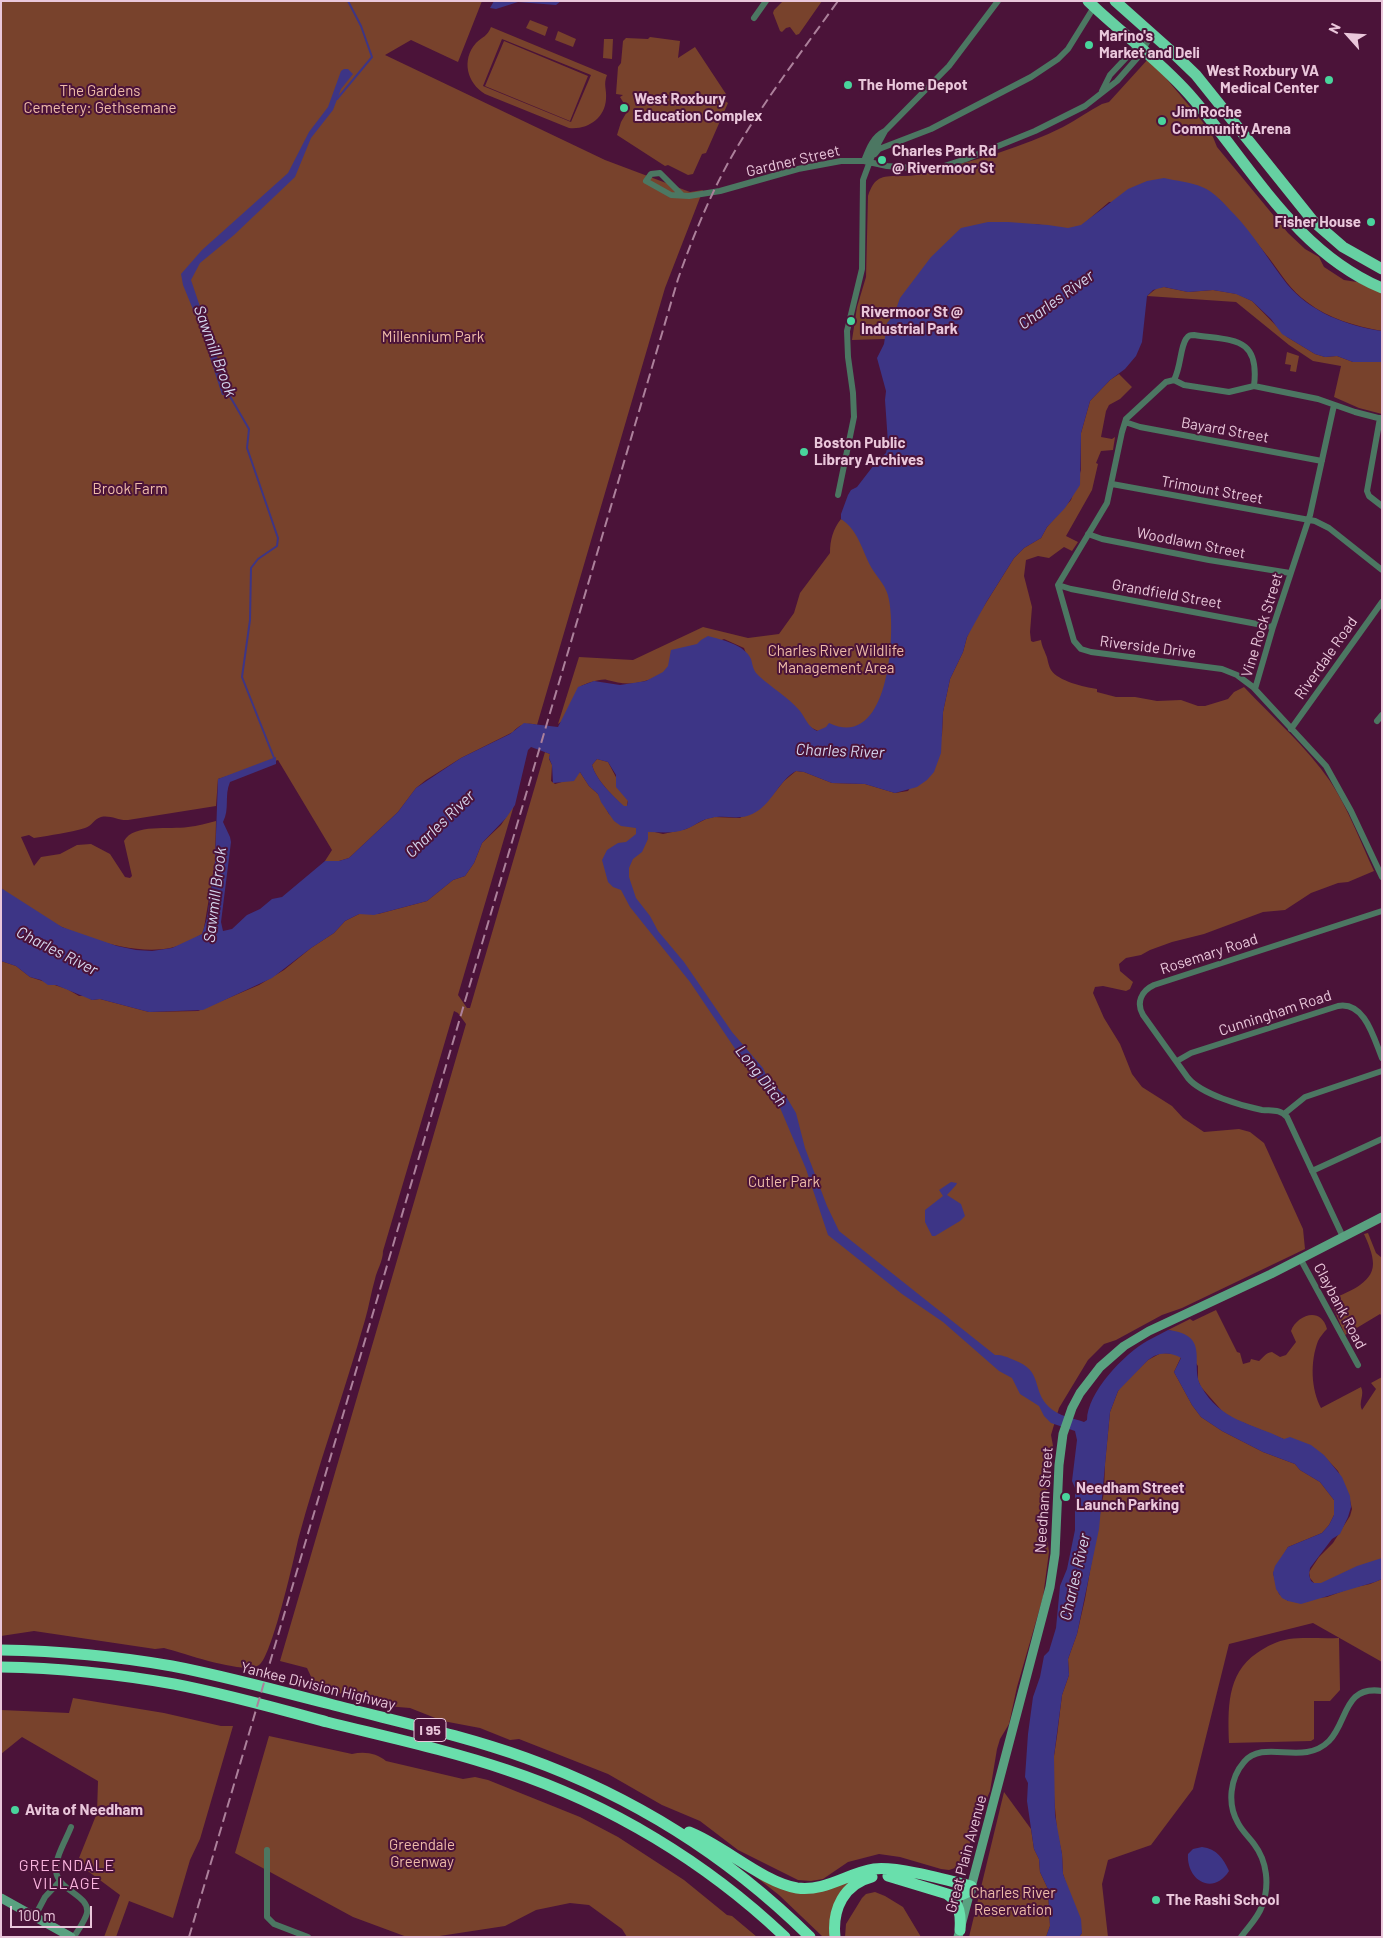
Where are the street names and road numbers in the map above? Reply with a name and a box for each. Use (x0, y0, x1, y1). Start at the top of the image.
street label: Gardner Street (744, 141, 842, 181)
street label: Bayard Street (1180, 413, 1270, 447)
street label: Trimount Street (1160, 472, 1264, 508)
street label: Woodlawn Street (1135, 524, 1247, 562)
street label: Vine Rock Street (1238, 571, 1286, 679)
street label: Grandfield Street (1111, 575, 1223, 613)
street label: Riverdale Road (1291, 613, 1361, 703)
street label: Riverside Drive (1099, 632, 1197, 662)
street label: Rosemary Road (1158, 930, 1260, 978)
street label: Cunningham Road (1216, 986, 1334, 1040)
street label: Claybank Road (1310, 1260, 1370, 1352)
street label: Needham Street (1031, 1446, 1057, 1554)
street label: Yankee Division Highway (239, 1658, 397, 1714)
road number: I 95 (414, 1718, 446, 1742)
street label: Great Plain Avenue (942, 1793, 990, 1915)

